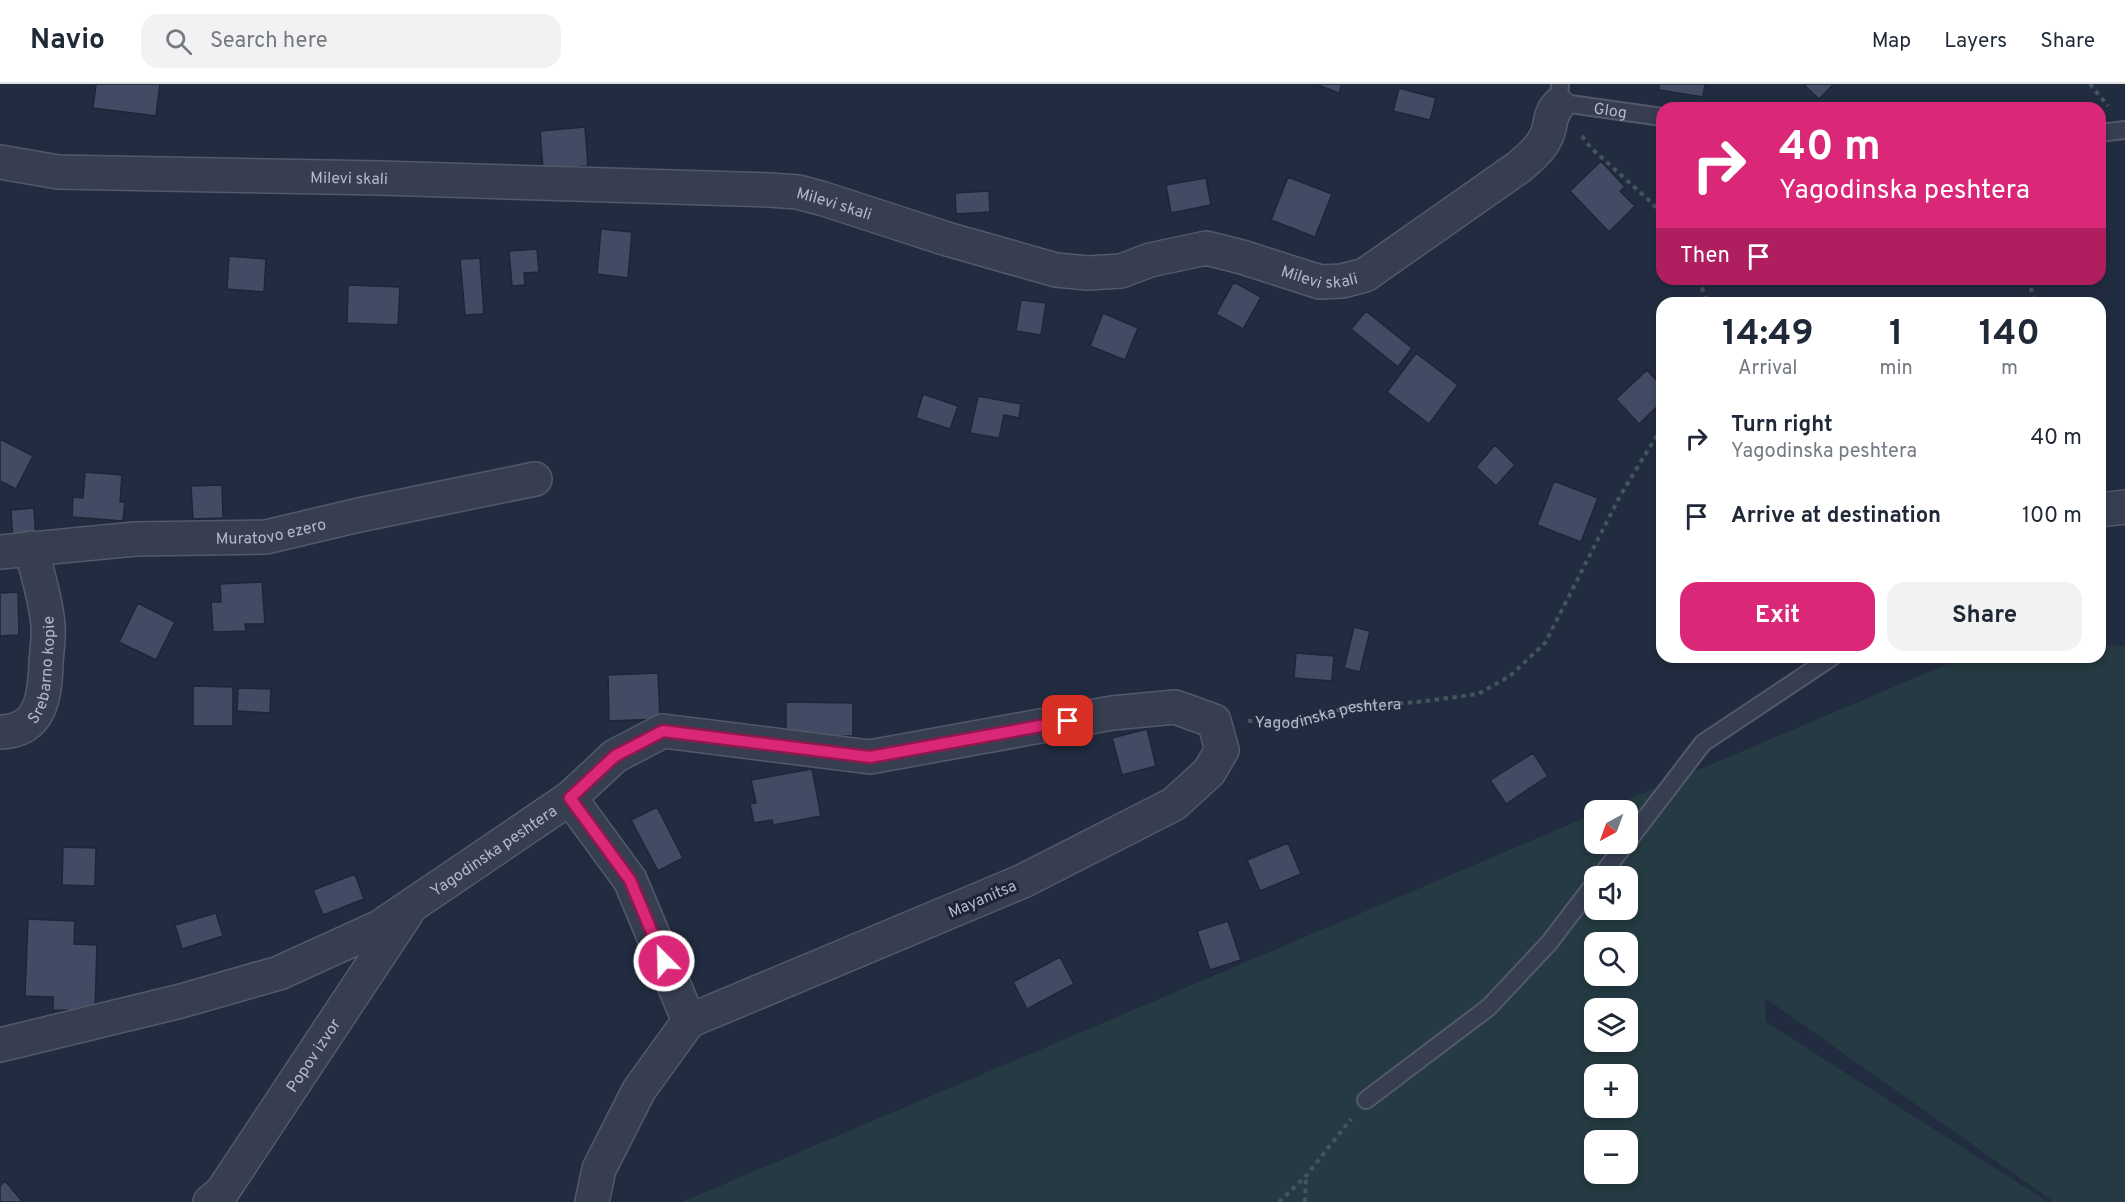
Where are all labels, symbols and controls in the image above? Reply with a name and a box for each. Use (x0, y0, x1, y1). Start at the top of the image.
search box (141, 14, 561, 68)
text: Navio (30, 23, 105, 59)
icon: search (162, 25, 195, 58)
text: Search here (210, 28, 327, 55)
text: Map (1872, 28, 1911, 55)
text: Layers (1944, 28, 2007, 55)
text: Share (2040, 28, 2095, 55)
street label: Glog (1592, 99, 1628, 124)
text: 40 m (1779, 122, 1881, 175)
icon: right (1680, 126, 1758, 204)
street label: Milevi skali (310, 169, 388, 190)
text: Yagodinska peshtera (1779, 174, 2030, 208)
street label: Milevi skali (794, 184, 874, 226)
icon: arrive (1742, 240, 1775, 273)
text: Then (1680, 243, 1730, 270)
street label: Milevi skali (1278, 262, 1360, 294)
text: 14:49 (1722, 312, 1814, 358)
text: 1 (1889, 312, 1903, 358)
text: 140 (1979, 312, 2040, 358)
text: Arrival (1738, 356, 1798, 382)
text: min (1880, 356, 1913, 382)
text: m (2001, 356, 2018, 382)
text: Turn right (1731, 412, 1833, 439)
icon: right (1680, 422, 1713, 455)
text: 40 m (2030, 425, 2082, 452)
text: Yagodinska peshtera (1731, 439, 1917, 465)
icon: arrive (1680, 500, 1713, 533)
text: Arrive at destination (1731, 503, 1941, 530)
text: 100 m (2022, 503, 2082, 530)
street label: Muratovo ezero (215, 515, 328, 550)
button: Exit (1680, 582, 1875, 651)
button: Share (1887, 582, 2082, 651)
street label: Srebarno kopie (24, 615, 60, 729)
pin (1042, 695, 1093, 746)
street label: Yagodinska peshtera (1254, 695, 1402, 734)
icon: arrive (1051, 704, 1084, 737)
north arrow (1584, 800, 1638, 854)
map controls (1584, 800, 1638, 1184)
street label: Yagodinska peshtera (427, 802, 562, 902)
button: sound (1584, 866, 1638, 920)
street label: Mayanitsa (946, 877, 1020, 923)
position arrow (632, 929, 696, 993)
button: search (1584, 932, 1638, 986)
button: layers (1584, 998, 1638, 1052)
street label: Popov izvor (283, 1015, 346, 1097)
button: + (1584, 1064, 1638, 1118)
button: − (1584, 1130, 1638, 1184)

